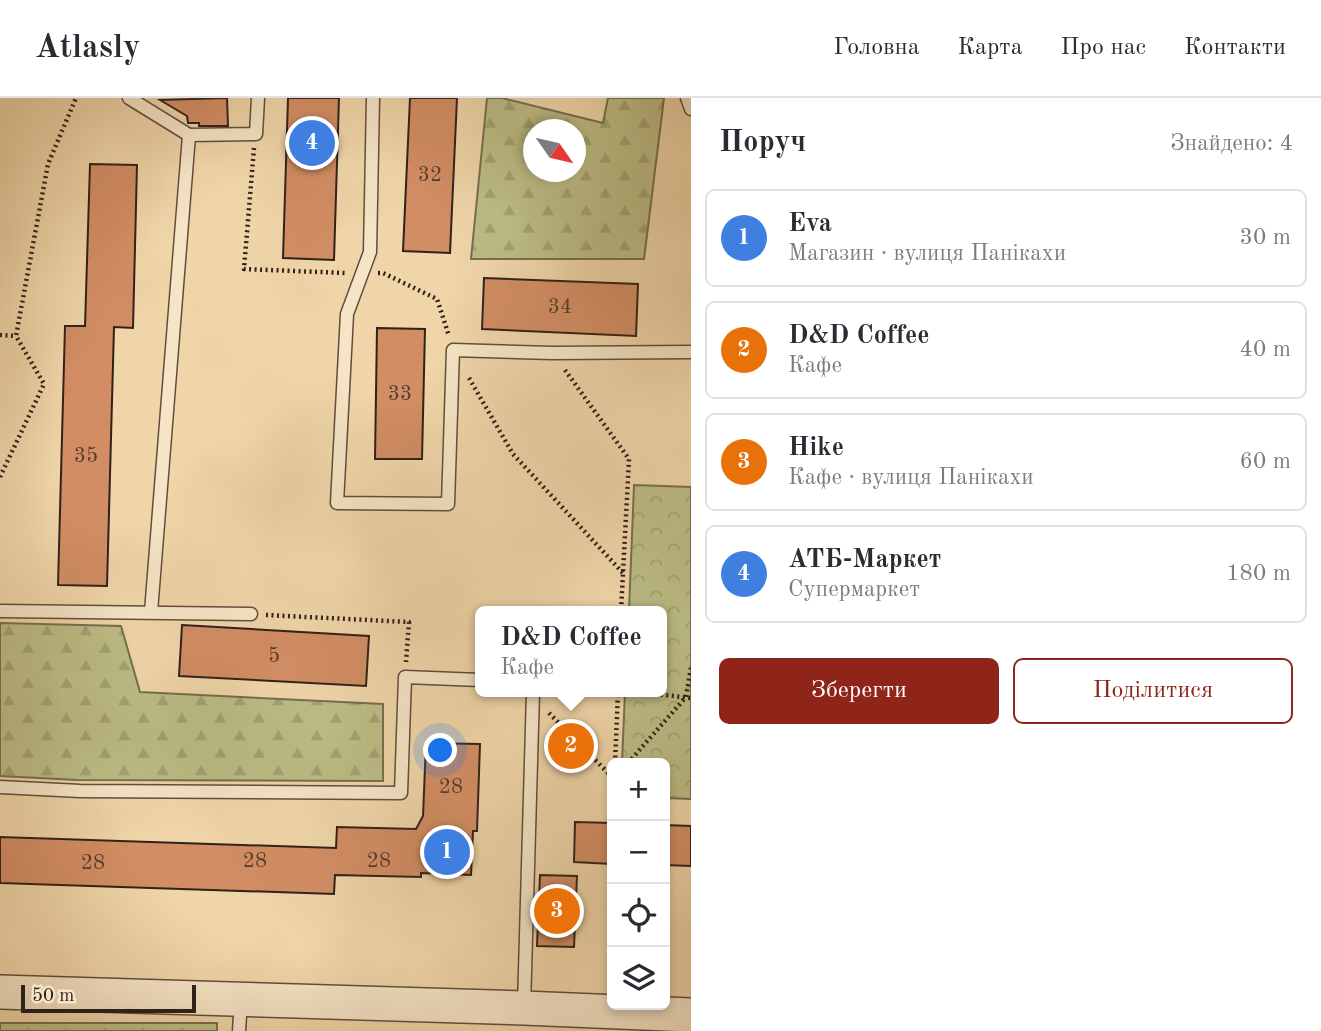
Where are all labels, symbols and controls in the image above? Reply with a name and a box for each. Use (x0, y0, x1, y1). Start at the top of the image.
text: Atlasly (35, 32, 140, 65)
text: Головна (833, 36, 920, 60)
text: Карта (958, 36, 1023, 60)
text: Про нас (1061, 36, 1146, 60)
text: Контакти (1184, 36, 1286, 60)
pin: 4 (289, 117, 335, 169)
north arrow (523, 119, 586, 182)
text: Поруч (719, 128, 806, 158)
text: Знайдено: 4 (1170, 132, 1293, 155)
house number: 32 (418, 165, 442, 186)
text: Eva (788, 211, 832, 237)
text: 1 (737, 226, 751, 249)
text: 30 m (1240, 226, 1291, 249)
text: Магазин · вулиця Панікахи (788, 242, 1066, 265)
house number: 34 (548, 297, 572, 318)
text: D&D Coffee (788, 323, 930, 349)
text: 2 (737, 338, 751, 361)
text: 40 m (1240, 338, 1291, 361)
text: Кафе (788, 354, 842, 377)
house number: 33 (388, 384, 412, 405)
text: Hike (788, 435, 844, 461)
house number: 35 (74, 446, 98, 467)
text: 3 (737, 450, 751, 473)
text: 60 m (1240, 450, 1291, 473)
text: Кафе · вулиця Панікахи (788, 466, 1034, 489)
text: АТБ-Маркет (788, 547, 941, 573)
text: 4 (737, 562, 751, 585)
text: 180 m (1226, 562, 1291, 585)
text: Супермаркет (788, 578, 920, 601)
popup (475, 606, 667, 697)
text: D&D Coffee (500, 625, 642, 651)
house number: 5 (268, 646, 280, 667)
text: Кафе (500, 656, 554, 679)
button: Зберегти (719, 658, 999, 724)
button: Поділитися (1013, 658, 1293, 724)
pin: 2 (548, 720, 594, 772)
your location (423, 733, 457, 767)
map controls (607, 758, 670, 1010)
button: + (607, 758, 670, 821)
house number: 28 (439, 777, 463, 798)
button: − (607, 821, 670, 884)
pin: 1 (424, 826, 470, 878)
house number: 28 (243, 851, 267, 872)
house number: 28 (367, 851, 391, 872)
house number: 28 (81, 853, 105, 874)
button: locate (607, 884, 670, 947)
pin: 3 (534, 885, 580, 937)
button: layers (607, 947, 670, 1010)
scale bar (21, 982, 196, 1014)
text: 50 m (32, 987, 74, 1006)

